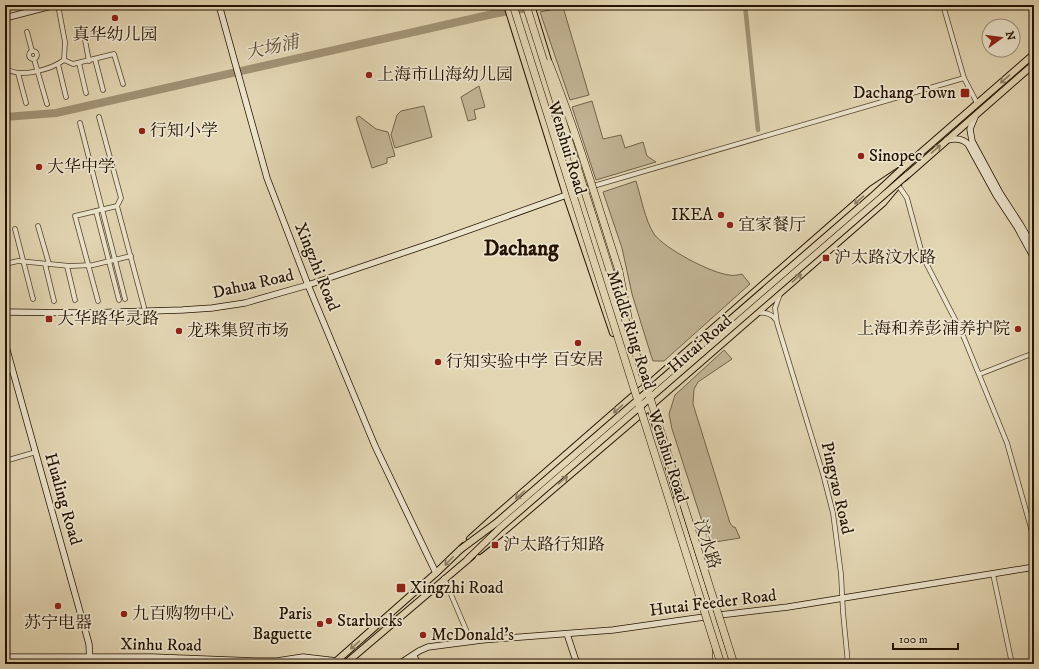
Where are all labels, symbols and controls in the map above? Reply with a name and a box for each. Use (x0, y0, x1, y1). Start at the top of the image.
marker: 真华幼儿园 (110, 13, 120, 23)
north arrow (981, 18, 1021, 58)
place label: 真华幼儿园 (73, 24, 158, 46)
text: N (1002, 30, 1018, 42)
water label: 大场浦 (243, 31, 304, 65)
place label: 上海市山海幼儿园 (377, 64, 513, 86)
marker: 上海市山海幼儿园 (364, 70, 374, 80)
one-way arrow (1000, 74, 1010, 83)
place label: Dachang Town (853, 82, 956, 104)
marker: Dachang Town (959, 87, 971, 99)
street label: Wenshui Road (542, 98, 592, 198)
place label: 行知小学 (150, 120, 218, 142)
marker: 行知小学 (137, 126, 147, 136)
place label: Sinopec (869, 145, 922, 167)
one-way arrow (931, 145, 942, 154)
marker: Sinopec (856, 151, 866, 161)
place label: 大华中学 (47, 156, 115, 178)
marker: 大华中学 (34, 162, 44, 172)
one-way arrow (854, 195, 864, 205)
place label: IKEA (671, 204, 713, 226)
marker: IKEA (716, 210, 726, 220)
place label: 宜家餐厅 (738, 214, 806, 236)
street label: Xingzhi Road (289, 220, 345, 315)
marker: 宜家餐厅 (725, 220, 735, 230)
district label: Dachang (484, 236, 559, 262)
place label: 沪太路汶水路 (834, 247, 936, 269)
marker: 沪太路汶水路 (821, 253, 831, 263)
street label: Dahua Road (210, 264, 296, 304)
street label: Middle Ring Road (601, 267, 661, 393)
one-way arrow (791, 274, 802, 283)
place label: 大华路华灵路 (57, 308, 159, 330)
street label: Hutai Road (663, 310, 737, 378)
marker: 大华路华灵路 (44, 314, 54, 324)
place label: 上海和养彭浦养护院 (857, 318, 1010, 340)
place label: 龙珠集贸市场 (187, 320, 289, 342)
marker: 上海和养彭浦养护院 (1013, 324, 1023, 334)
marker: 龙珠集贸市场 (174, 326, 184, 336)
marker: 百安居 (573, 338, 583, 348)
place label: 百安居 (553, 349, 604, 371)
place label: 行知实验中学 (446, 351, 548, 373)
marker: 行知实验中学 (433, 357, 443, 367)
one-way arrow (612, 405, 623, 414)
street label: Wenshui Road (642, 406, 694, 506)
street label: Pingyao Road (816, 440, 858, 537)
street label: Hualing Road (39, 450, 87, 548)
one-way arrow (558, 476, 568, 485)
one-way arrow (514, 490, 525, 499)
street label: 汶水路 (689, 516, 725, 572)
place label: 沪太路行知路 (503, 534, 605, 556)
marker: 沪太路行知路 (490, 540, 500, 550)
one-way arrow (444, 556, 453, 566)
place label: Xingzhi Road (410, 577, 504, 599)
marker: Xingzhi Road (395, 582, 407, 594)
street label: Hutai Feeder Road (648, 584, 778, 622)
marker: 苏宁电器 (53, 601, 63, 611)
place label: 九百购物中心 (132, 603, 234, 625)
place label: Paris Baguette (253, 603, 312, 645)
marker: 九百购物中心 (119, 609, 129, 619)
place label: Starbucks (337, 610, 403, 632)
place label: 苏宁电器 (24, 612, 92, 634)
marker: Starbucks (324, 616, 334, 626)
marker: Paris Baguette (315, 619, 325, 629)
place label: McDonald's (431, 624, 514, 646)
scale bar (893, 625, 958, 651)
marker: McDonald's (418, 630, 428, 640)
text: 100 m (899, 632, 928, 647)
street label: Xinhu Road (120, 633, 202, 657)
one-way arrow (350, 640, 360, 649)

